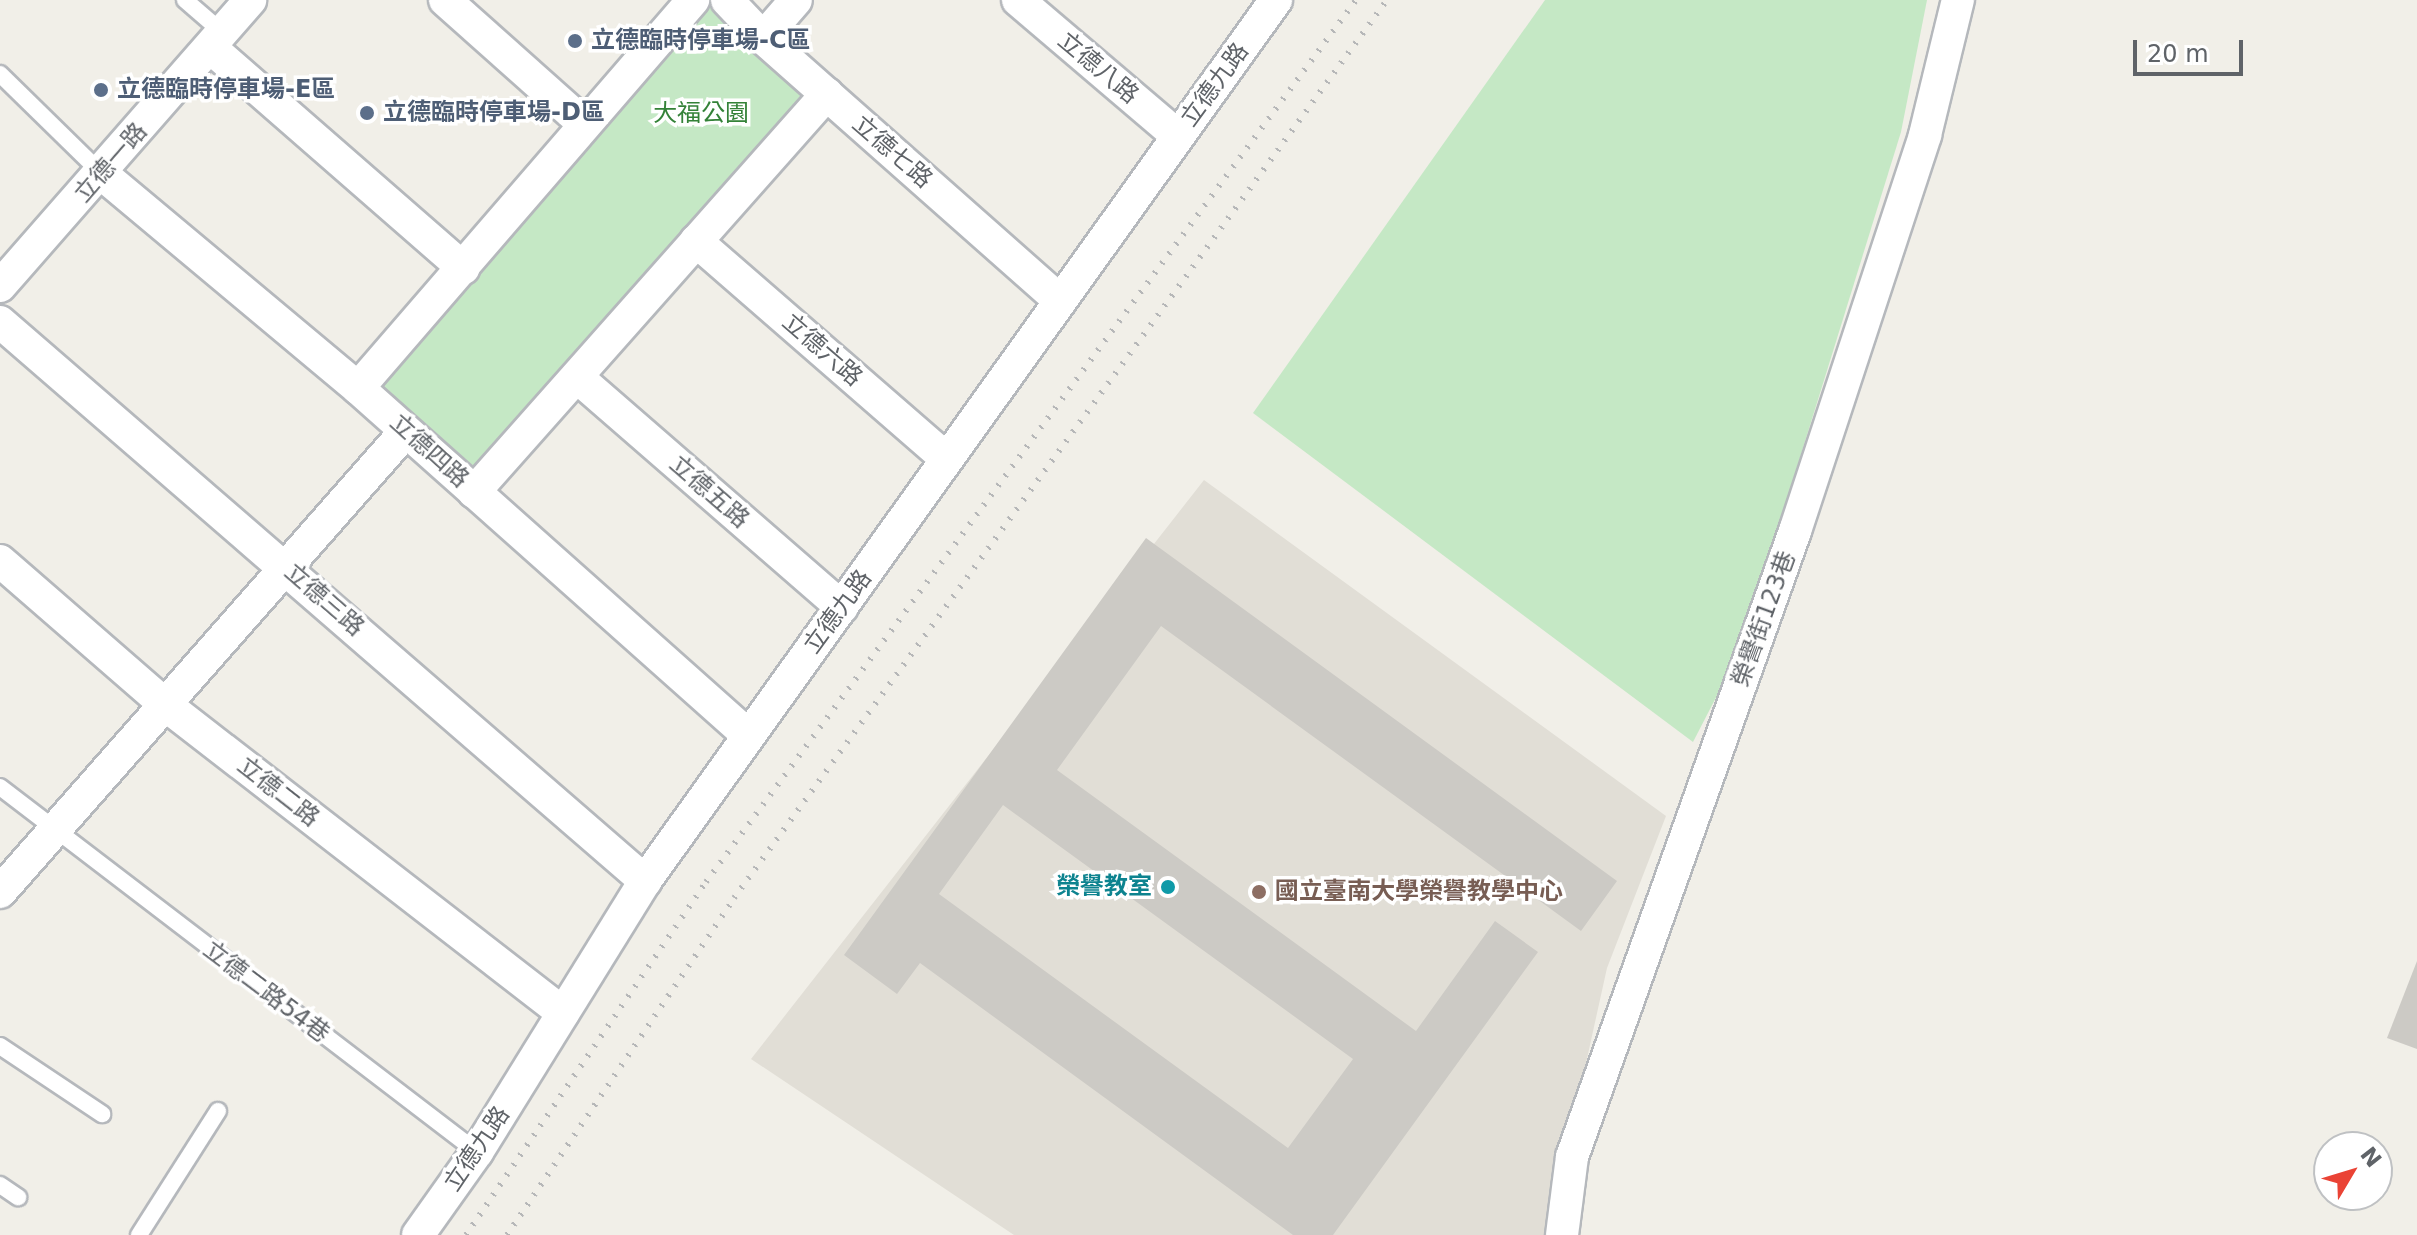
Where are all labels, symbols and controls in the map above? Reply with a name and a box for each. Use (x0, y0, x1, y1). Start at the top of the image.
scale bar (2137, 24, 2247, 74)
street label: 立德八路 (1052, 26, 1144, 110)
place label: 立德臨時停車場-C區 (591, 27, 811, 55)
marker: 立德臨時停車場-C區 (566, 32, 584, 50)
street label: 立德九路 (1175, 38, 1255, 132)
text: 20 m (2147, 40, 2209, 68)
place label: 立德臨時停車場-E區 (117, 76, 335, 104)
marker: 立德臨時停車場-E區 (92, 81, 110, 99)
place label: 立德臨時停車場-D區 (383, 99, 605, 127)
park label: 大福公園 (653, 100, 749, 128)
marker: 立德臨時停車場-D區 (358, 104, 376, 122)
street label: 立德七路 (846, 110, 938, 194)
street label: 立德一路 (69, 117, 153, 209)
street label: 立德六路 (776, 308, 868, 392)
street label: 立德四路 (384, 408, 474, 494)
street label: 立德五路 (663, 450, 755, 534)
street label: 榮譽街123巷 (1726, 547, 1802, 691)
street label: 立德三路 (278, 558, 370, 642)
street label: 立德九路 (798, 565, 878, 659)
street label: 立德二路 (231, 751, 325, 833)
place label: 榮譽教室 (1056, 873, 1152, 901)
marker: 榮譽教室 (1159, 878, 1177, 896)
place label: 國立臺南大學榮譽教學中心 (1275, 878, 1563, 906)
marker: 國立臺南大學榮譽教學中心 (1250, 883, 1268, 901)
street label: 立德二路54巷 (197, 935, 335, 1049)
street label: 立德九路 (438, 1101, 516, 1197)
north arrow (2313, 1131, 2393, 1211)
text: N (2355, 1142, 2386, 1172)

